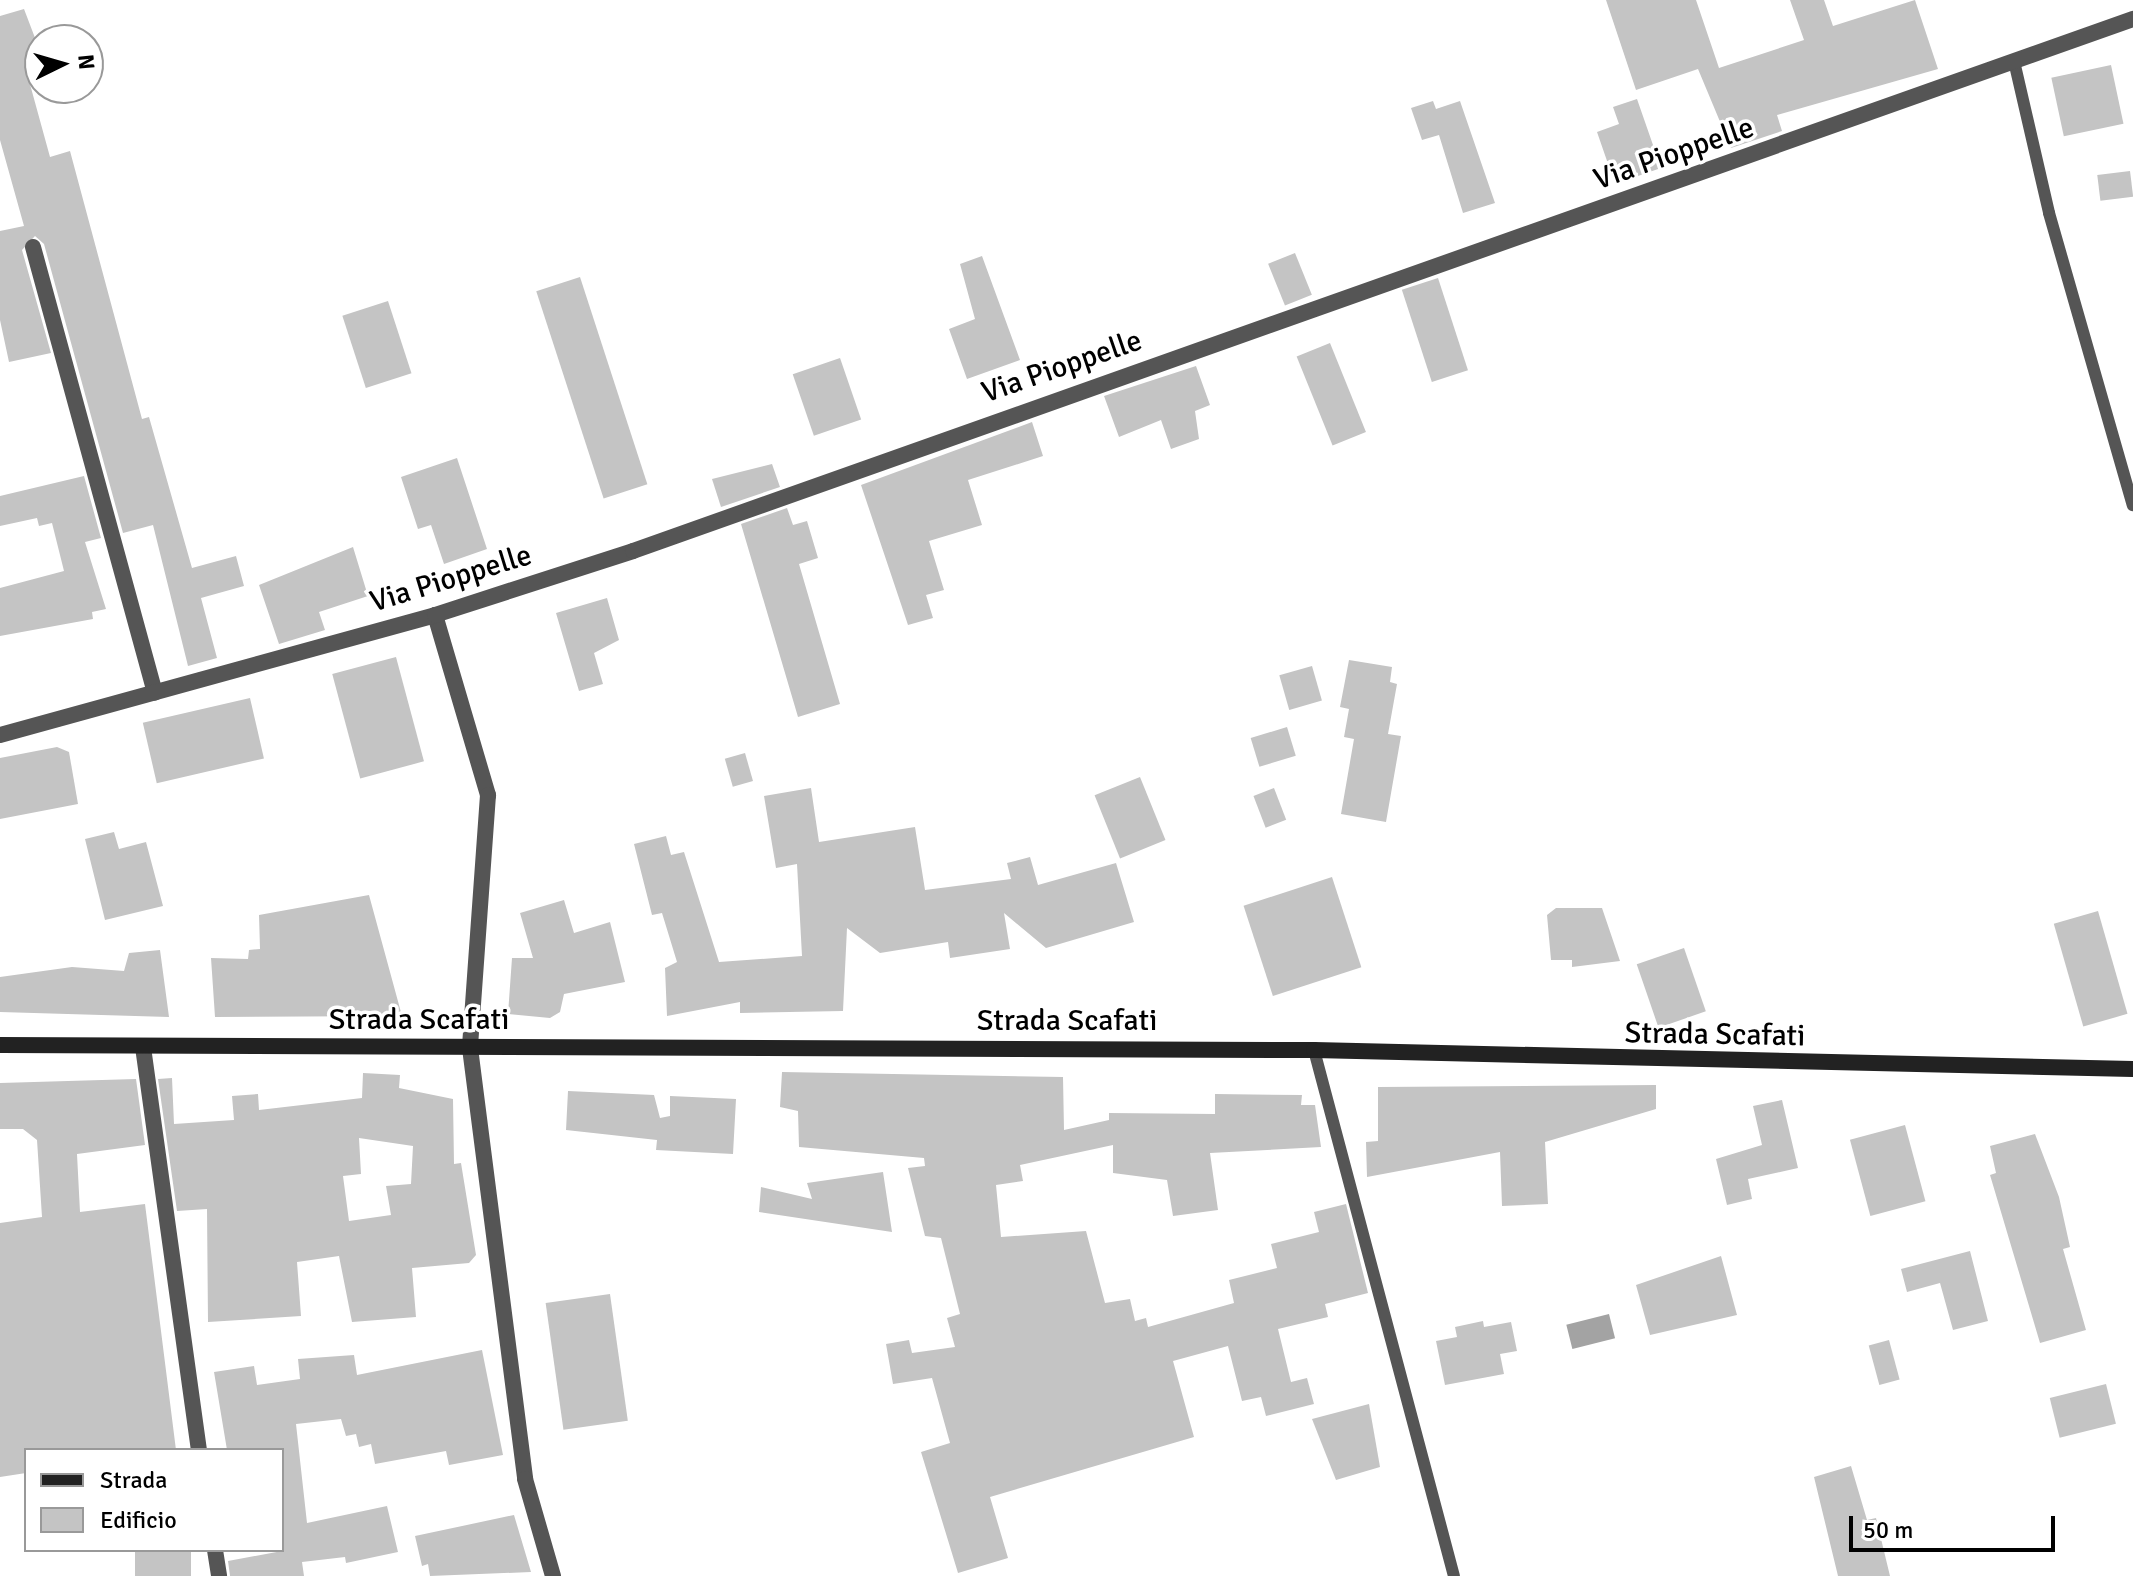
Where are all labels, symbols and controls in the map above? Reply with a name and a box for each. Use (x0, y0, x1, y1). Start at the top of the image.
north arrow (24, 24, 104, 104)
text: N (72, 53, 101, 71)
street label: Via Pioppelle (1589, 110, 1759, 198)
street label: Via Pioppelle (977, 323, 1147, 411)
street label: Via Pioppelle (366, 537, 536, 621)
street label: Strada Scafati (329, 1002, 509, 1038)
street label: Strada Scafati (977, 1003, 1157, 1039)
street label: Strada Scafati (1624, 1015, 1806, 1055)
legend (24, 1448, 284, 1552)
text: Strada (100, 1465, 167, 1495)
scale bar (1853, 1500, 2059, 1550)
text: Edificio (100, 1505, 177, 1535)
text: 50 m (1863, 1515, 1913, 1545)

